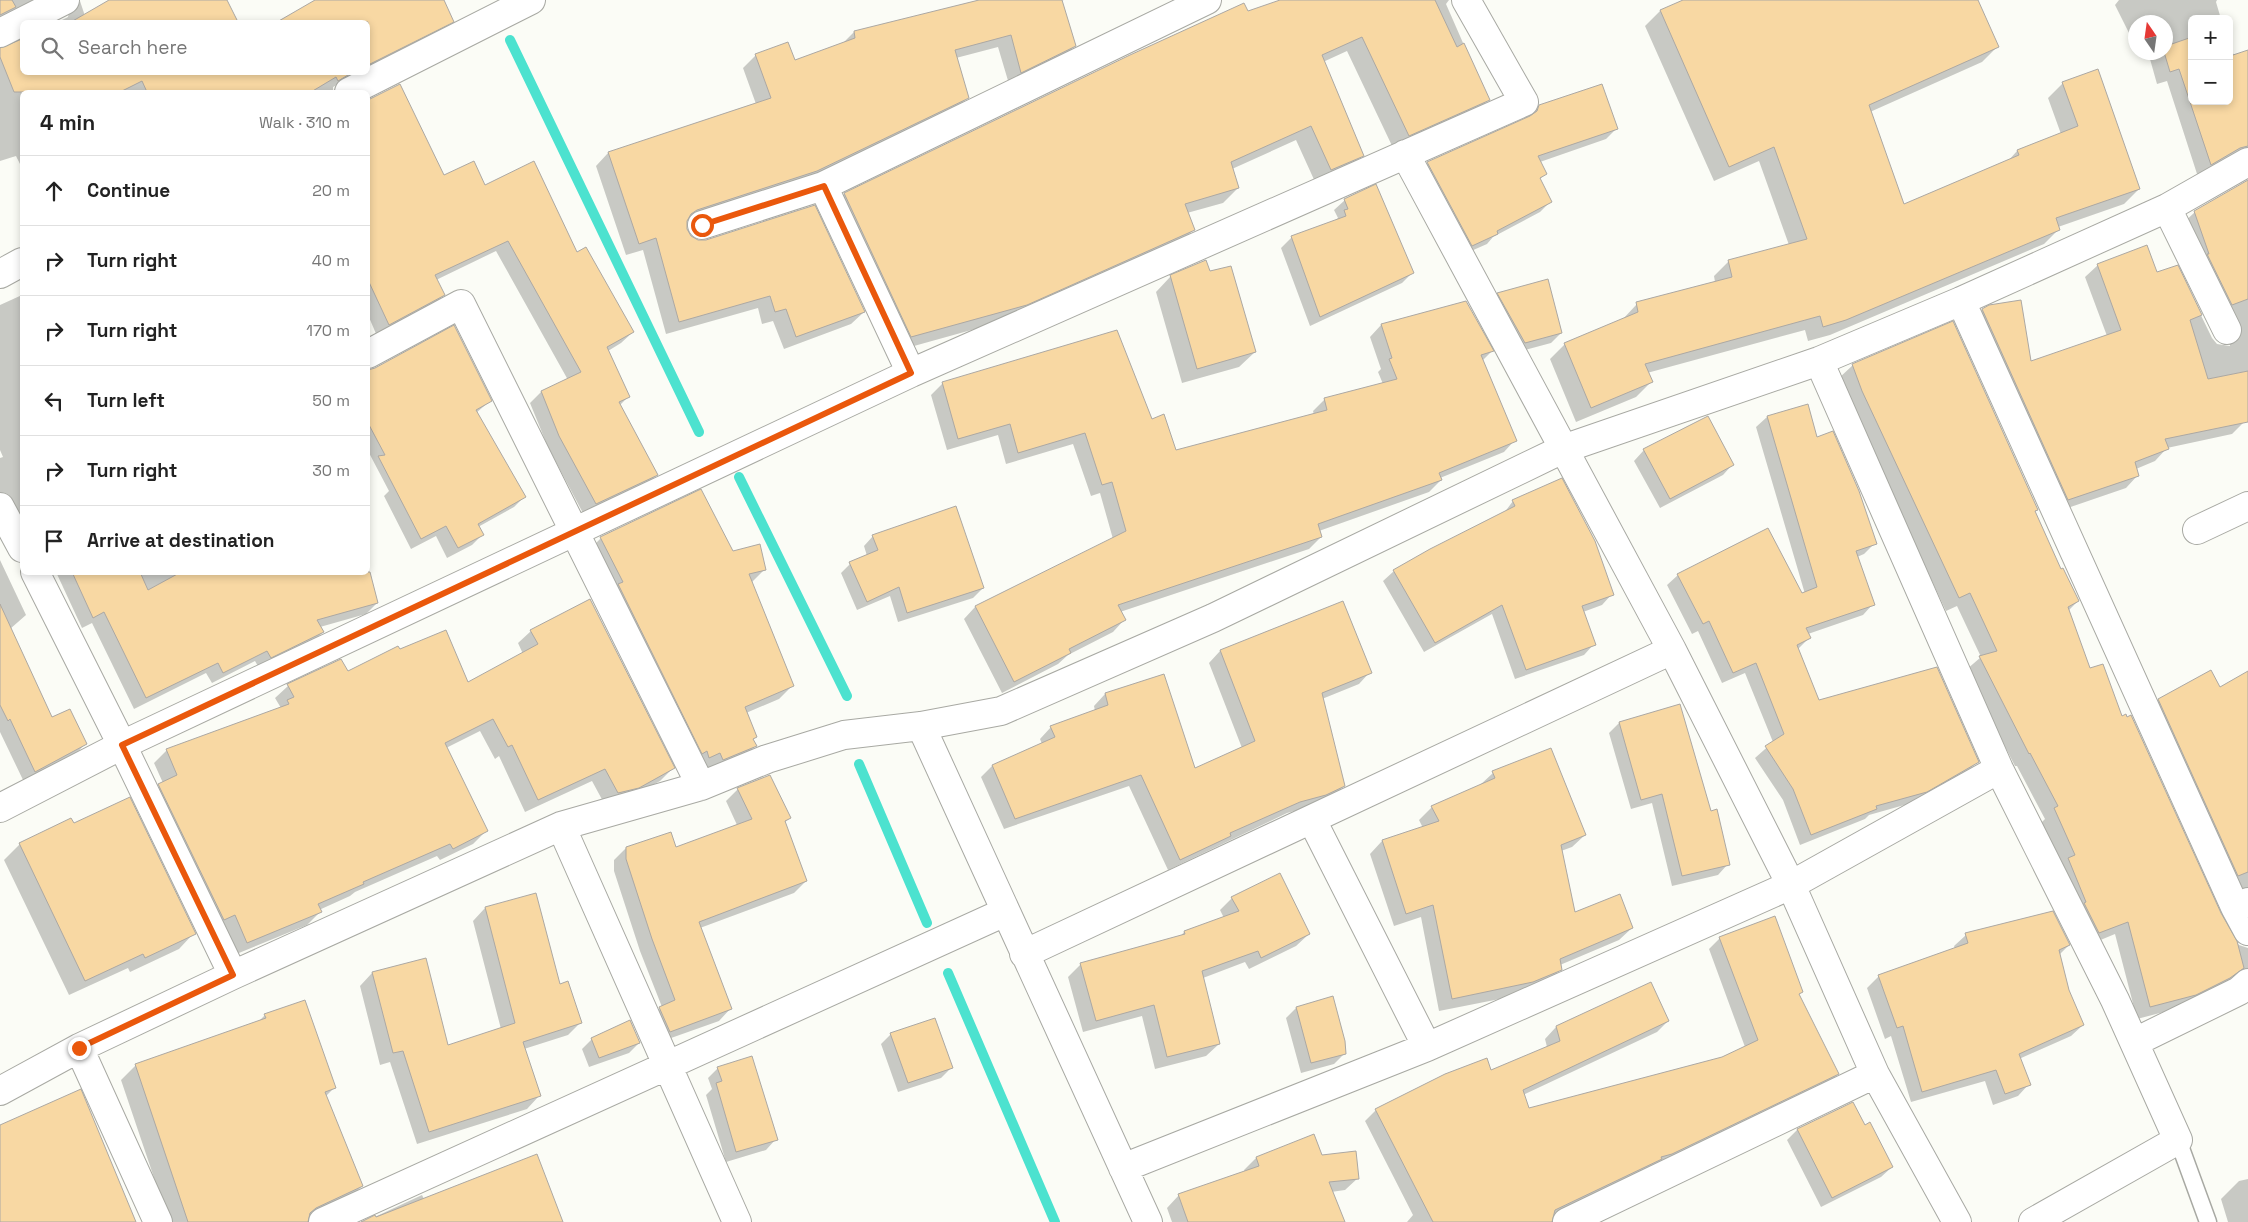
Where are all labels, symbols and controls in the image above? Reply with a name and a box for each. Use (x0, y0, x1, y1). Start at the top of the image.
north arrow (2128, 15, 2173, 60)
map controls (2188, 15, 2233, 105)
button: + (2188, 15, 2233, 60)
search box (20, 20, 370, 75)
icon: search (38, 34, 66, 62)
text: Search here (78, 35, 188, 60)
button: − (2188, 60, 2233, 105)
text: 4 min (40, 109, 95, 136)
text: Walk · 310 m (259, 112, 350, 133)
icon: ahead (40, 177, 68, 205)
text: Continue (87, 178, 170, 203)
text: 20 m (312, 180, 350, 201)
route start (691, 214, 714, 237)
icon: right (40, 247, 68, 275)
text: Turn right (87, 248, 177, 273)
text: 40 m (312, 250, 350, 271)
icon: right (40, 317, 68, 345)
text: Turn right (87, 318, 177, 343)
text: 170 m (306, 320, 350, 341)
icon: left (40, 387, 68, 415)
text: Turn left (87, 388, 165, 413)
text: 50 m (312, 390, 350, 411)
icon: right (40, 457, 68, 485)
text: Turn right (87, 458, 177, 483)
text: 30 m (312, 460, 350, 481)
icon: arrive (40, 527, 68, 555)
text: Arrive at destination (87, 528, 275, 553)
route end (68, 1037, 91, 1060)

